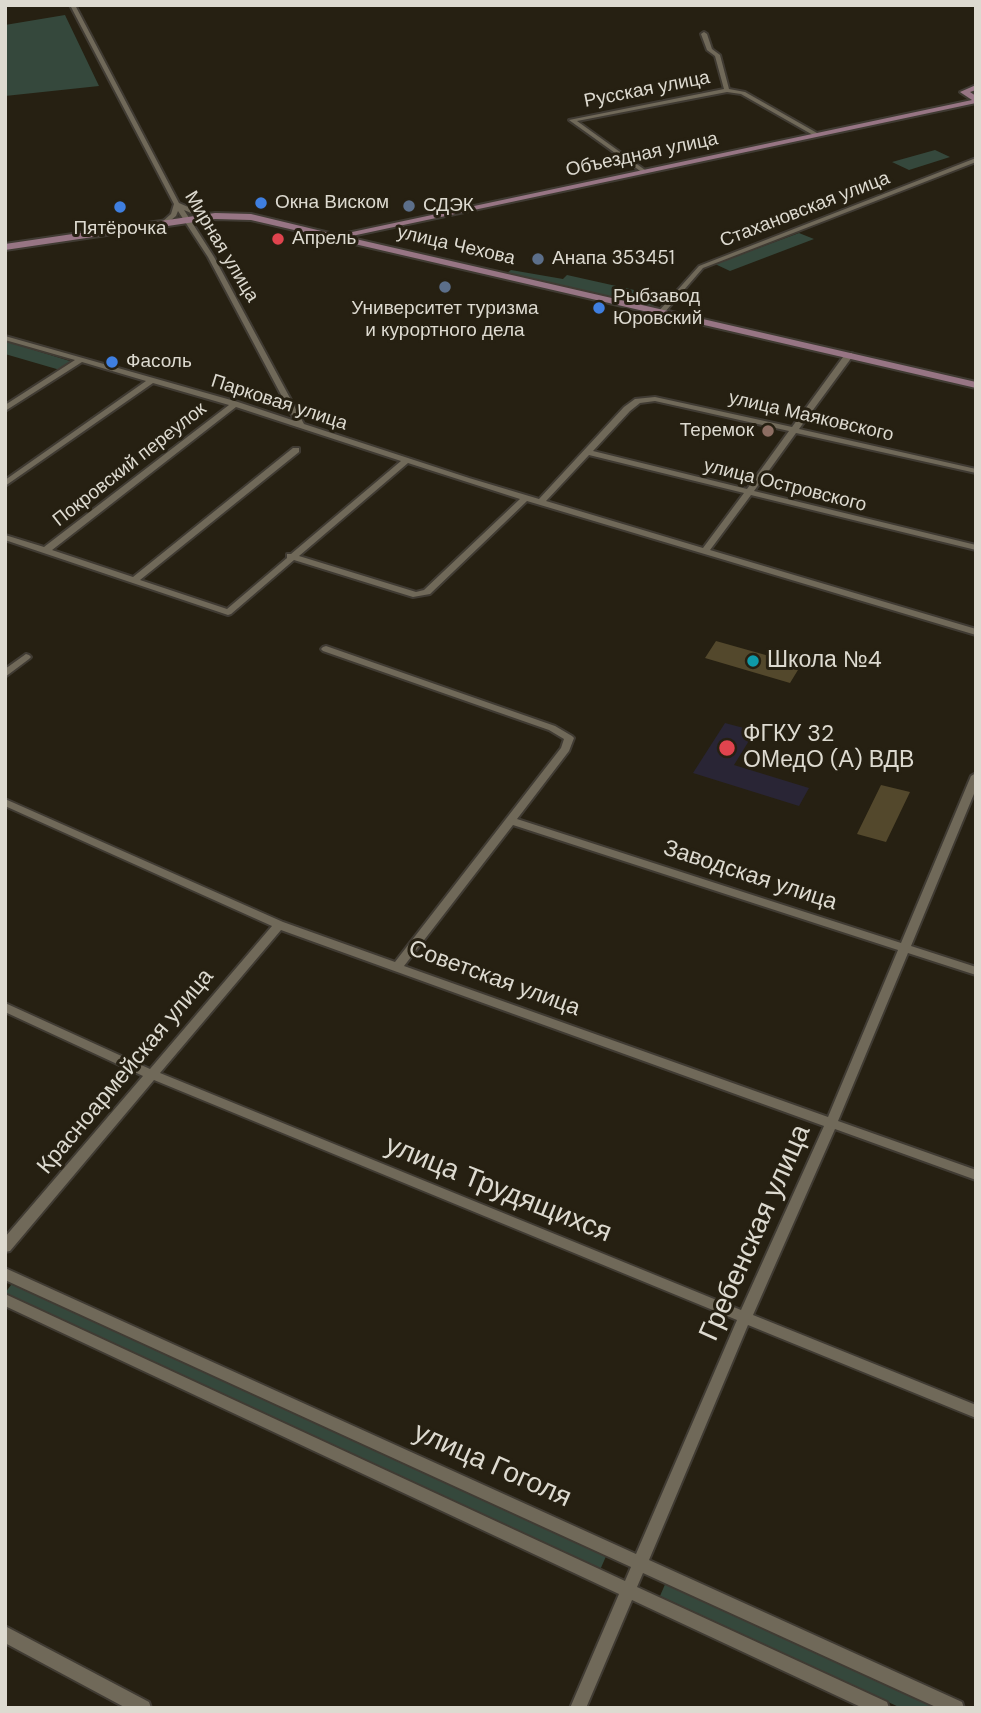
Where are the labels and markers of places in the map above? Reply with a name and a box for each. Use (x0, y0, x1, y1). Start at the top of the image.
place label: Окна Виском (275, 192, 389, 214)
marker: Окна Виском (253, 195, 269, 211)
place label: СДЭК (423, 195, 474, 217)
marker: СДЭК (401, 198, 417, 214)
marker: Пятёрочка (112, 199, 128, 215)
place label: Пятёрочка (73, 218, 167, 240)
place label: Апрель (292, 228, 356, 250)
marker: Апрель (270, 231, 286, 247)
place label: Анапа 353451 (552, 248, 675, 270)
marker: Анапа 353451 (530, 251, 546, 267)
marker: Университет туризма и курортного дела (437, 279, 453, 295)
place label: Рыбзавод Юровский (613, 286, 702, 330)
place label: Университет туризма и курортного дела (351, 298, 539, 342)
marker: Рыбзавод Юровский (591, 300, 607, 316)
place label: Фасоль (126, 351, 192, 373)
marker: Фасоль (104, 354, 120, 370)
place label: Теремок (680, 420, 754, 442)
marker: Теремок (760, 423, 776, 439)
place label: Школа №4 (767, 647, 882, 675)
marker: Школа №4 (745, 653, 761, 669)
place label: ФГКУ 32 ОМедО (А) ВДВ (743, 721, 914, 775)
marker: ФГКУ 32 ОМедО (А) ВДВ (717, 738, 737, 758)

